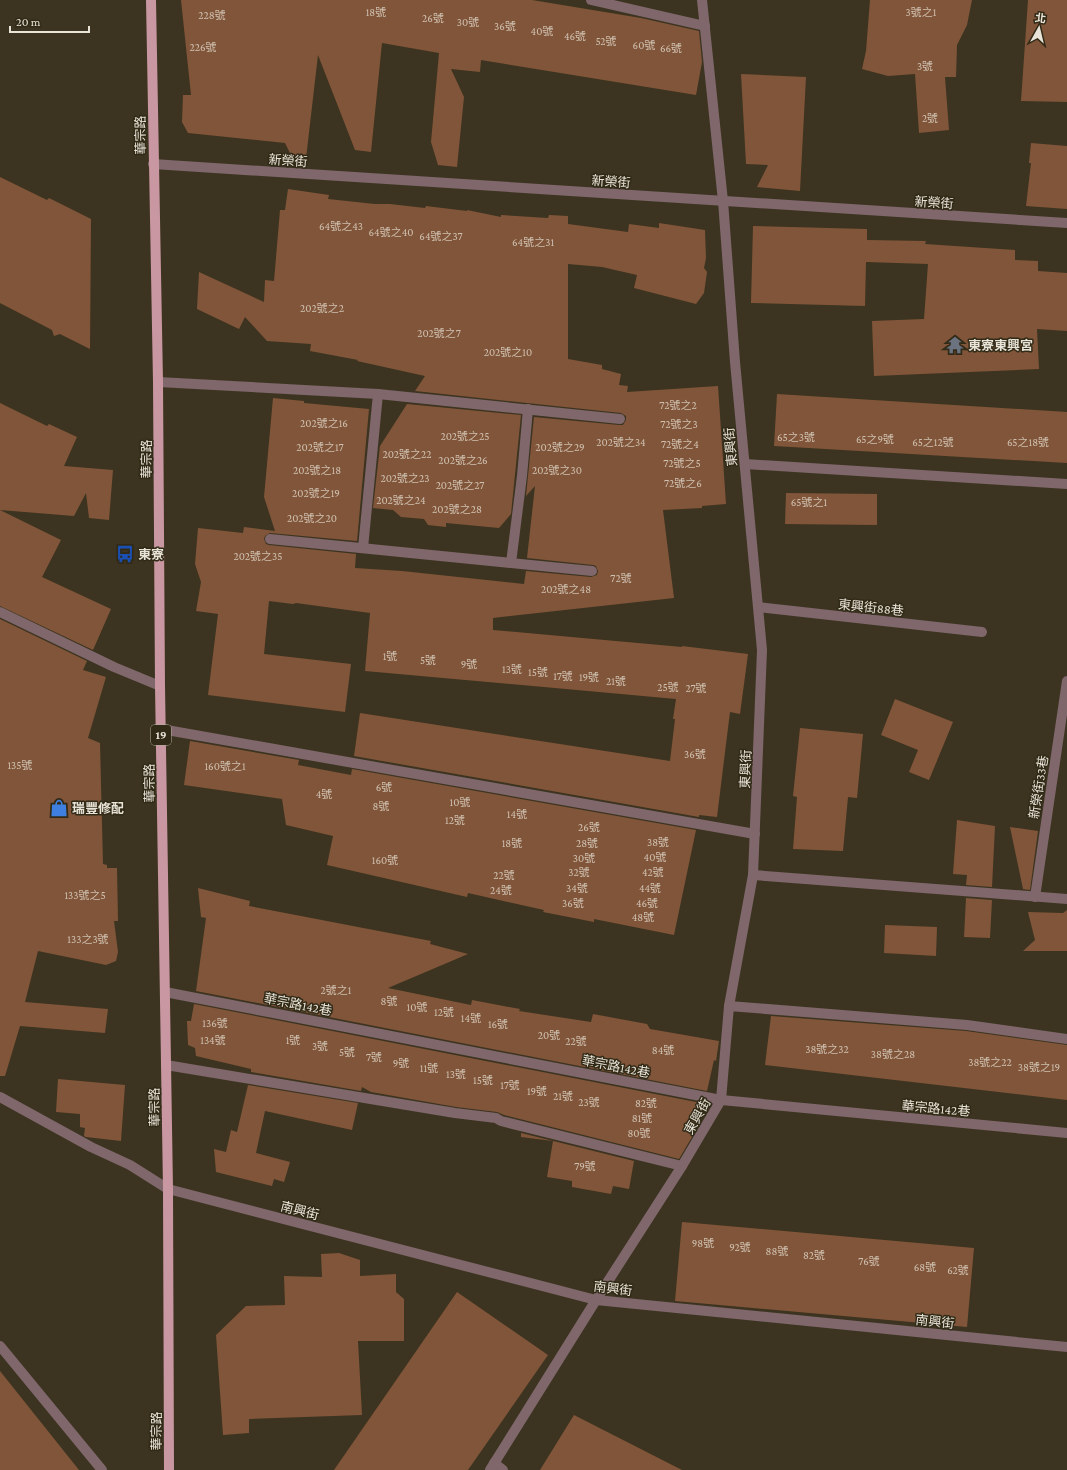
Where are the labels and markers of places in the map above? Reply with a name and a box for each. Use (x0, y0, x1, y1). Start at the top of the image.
temple icon: 東寮東興宮 (945, 335, 965, 355)
place label: 東寮東興宮 (968, 338, 1033, 353)
bus stop icon: 東寮 (115, 544, 135, 564)
place label: 東寮 (138, 547, 164, 562)
shop icon: 瑞豐修配 (49, 798, 69, 818)
place label: 瑞豐修配 (72, 801, 124, 816)

